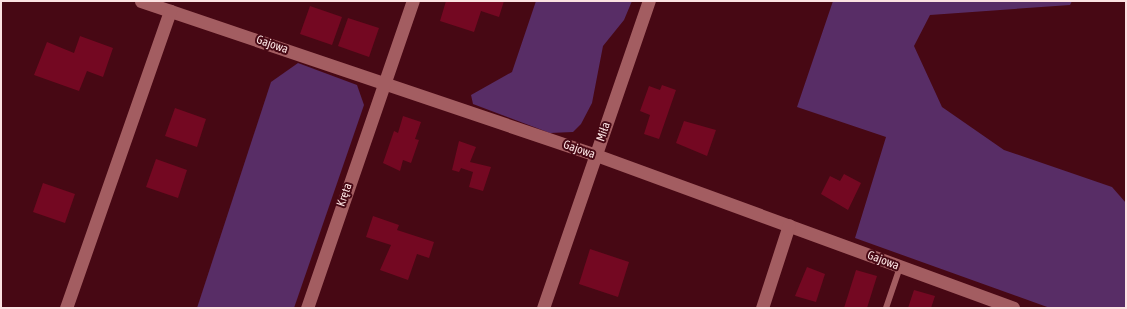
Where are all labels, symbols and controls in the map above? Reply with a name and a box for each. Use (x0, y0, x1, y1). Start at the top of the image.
street label: Gajowa (254, 33, 290, 57)
street label: Miła (594, 120, 614, 144)
street label: Gajowa (561, 138, 597, 162)
street label: Kręta (334, 181, 356, 209)
street label: Gajowa (865, 248, 901, 274)

